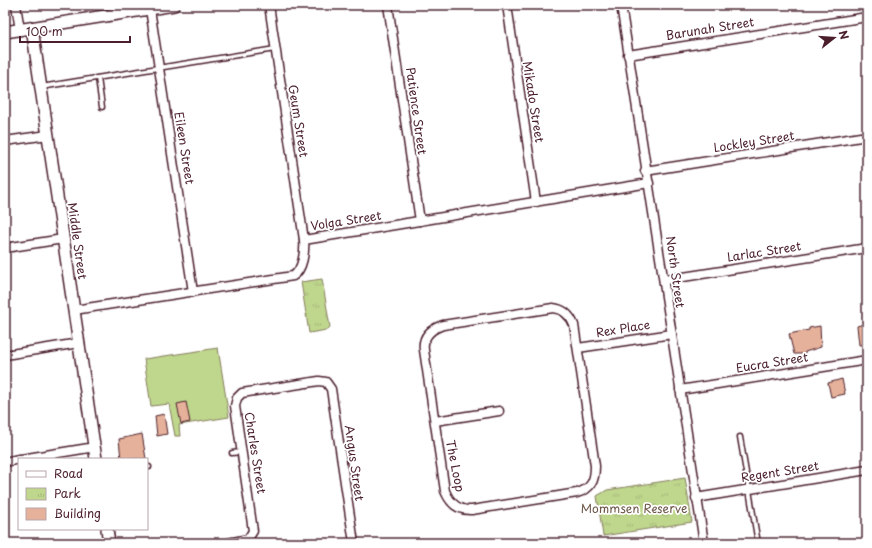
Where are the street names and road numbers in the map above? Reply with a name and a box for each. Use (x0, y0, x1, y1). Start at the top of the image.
street label: Barunah Street (664, 12, 755, 44)
street label: Mikado Street (519, 60, 549, 144)
street label: Patience Street (402, 66, 432, 156)
street label: Geum Street (284, 83, 314, 159)
street label: Eileen Street (170, 110, 200, 185)
street label: Lockley Street (712, 126, 796, 156)
street label: Middle Street (64, 201, 92, 281)
street label: Volga Street (309, 206, 383, 234)
street label: North Street (662, 235, 690, 309)
street label: Larlac Street (725, 236, 802, 266)
street label: Rex Place (595, 315, 651, 341)
street label: Eucra Street (734, 347, 809, 377)
street label: Charles Street (241, 411, 271, 495)
street label: Angus Street (341, 424, 369, 502)
street label: The Loop (442, 438, 470, 493)
street label: Regent Street (740, 456, 820, 486)

